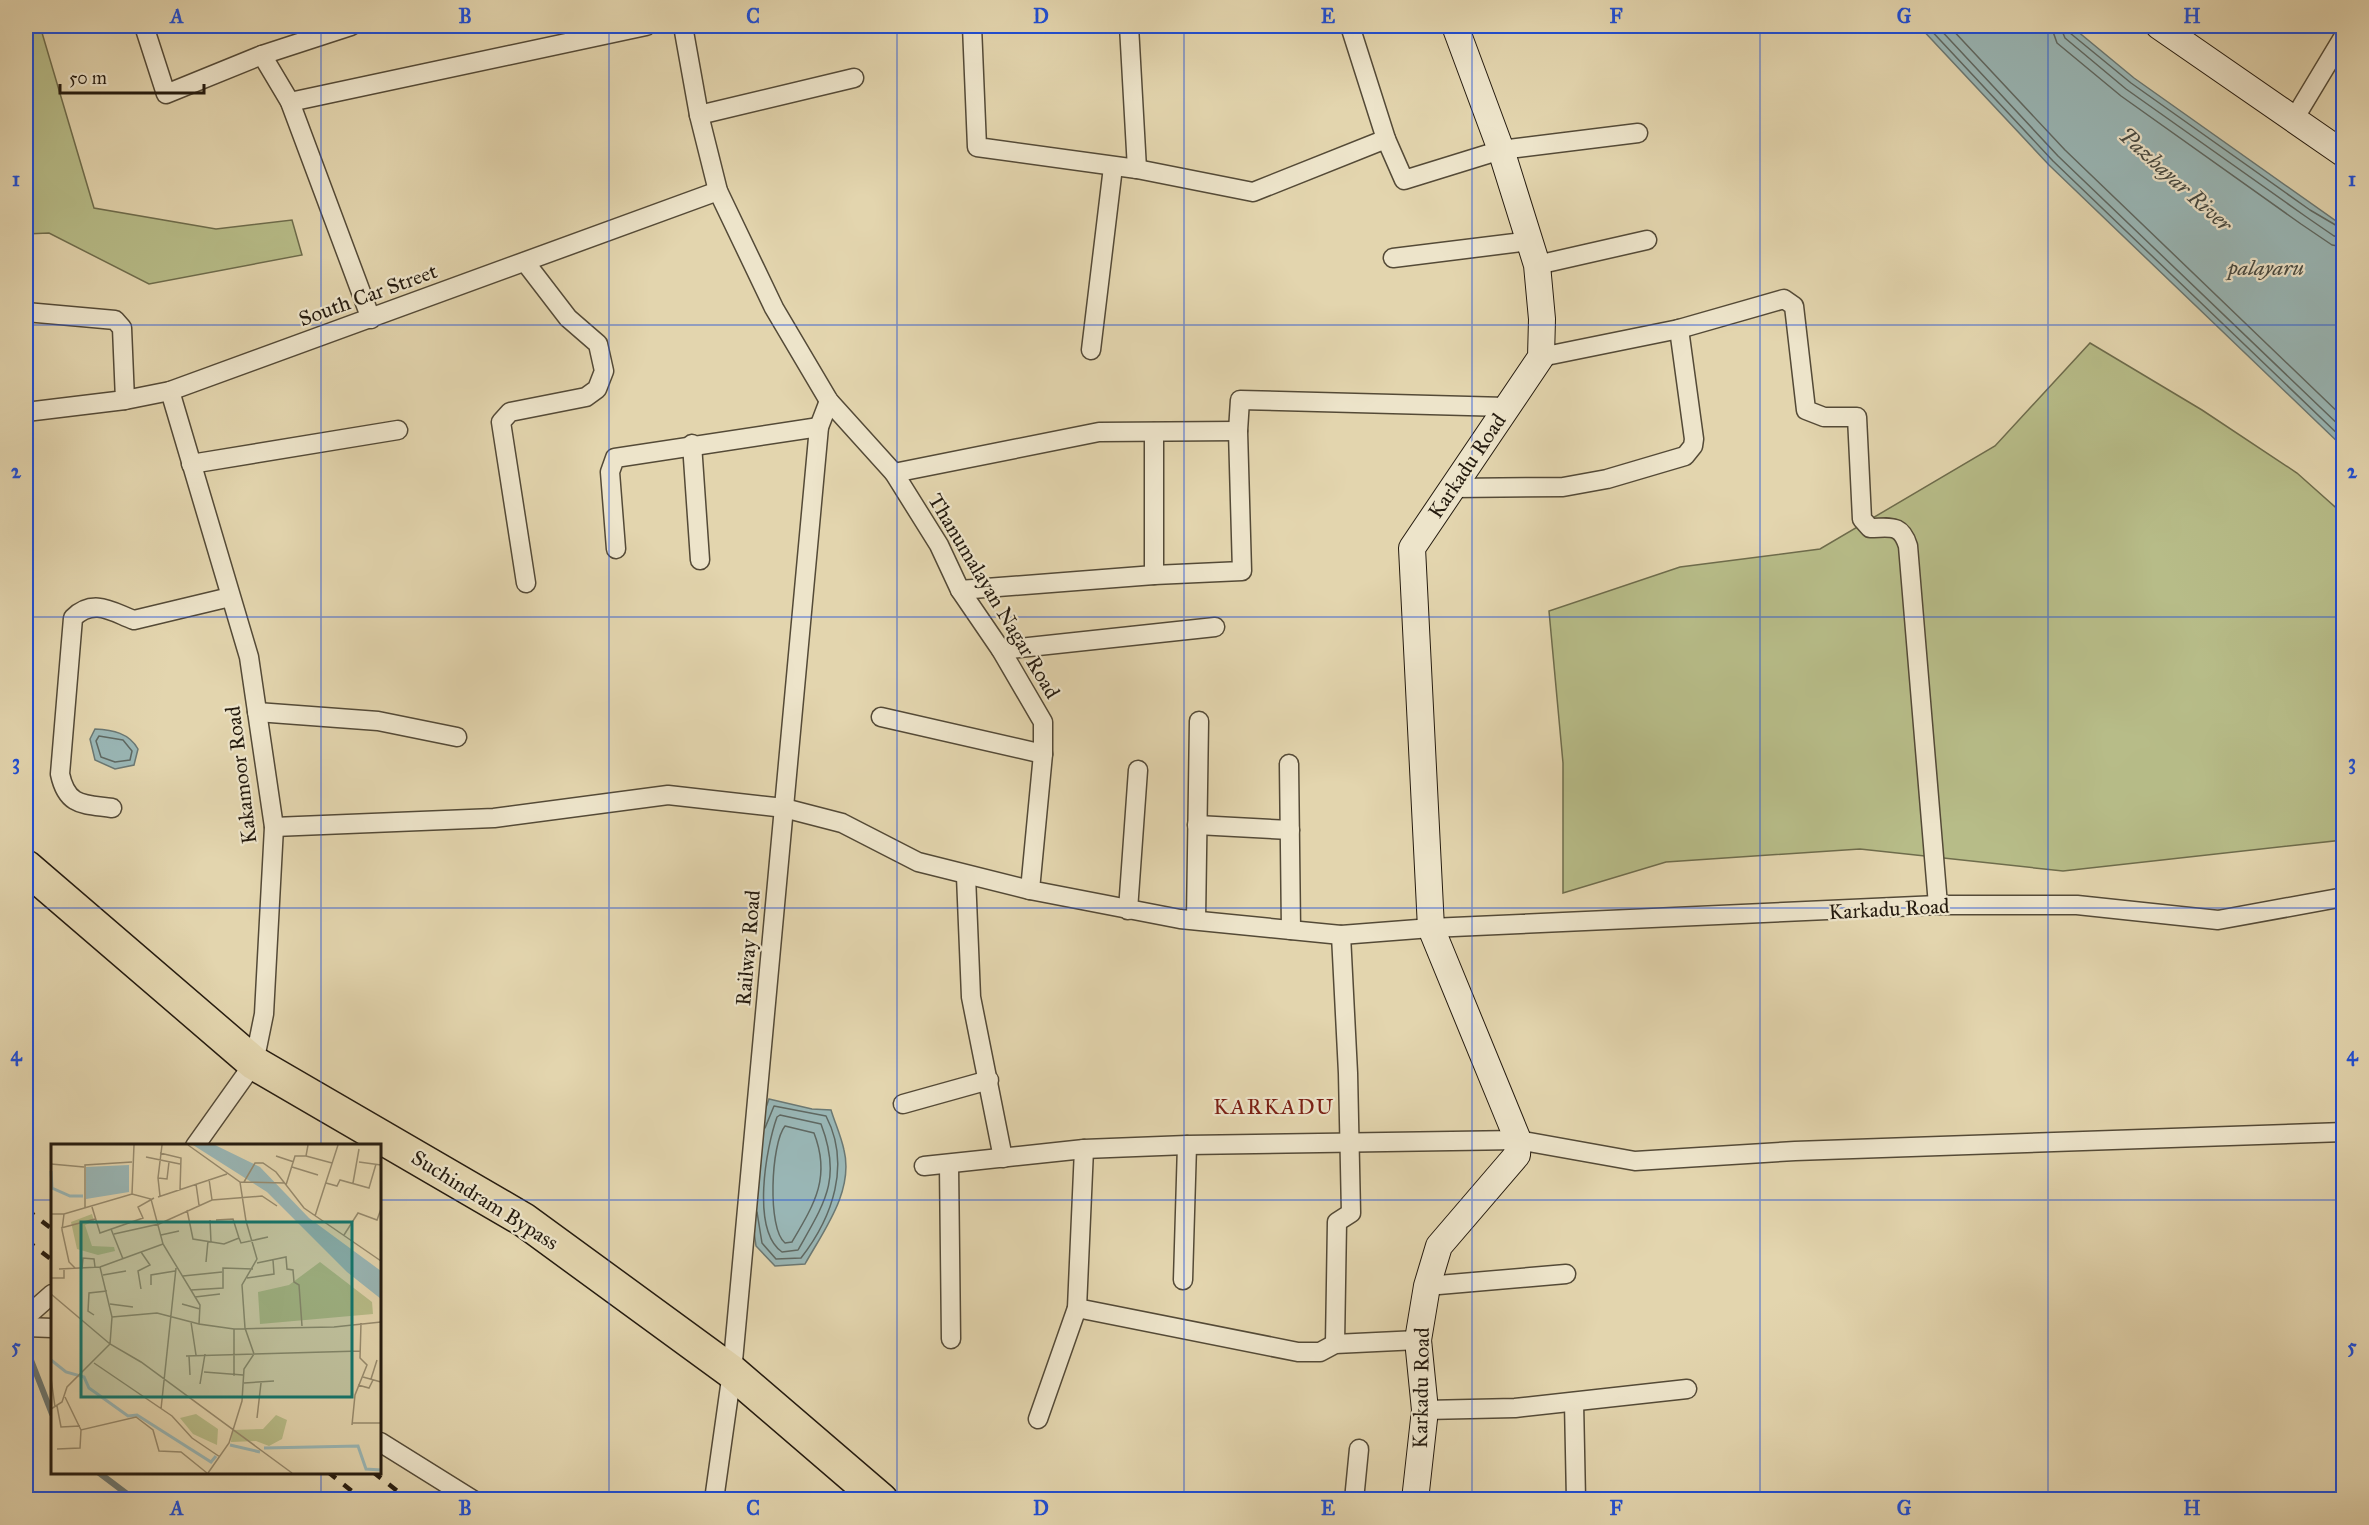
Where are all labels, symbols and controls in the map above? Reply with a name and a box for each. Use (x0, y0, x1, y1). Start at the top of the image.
text: A (168, 4, 184, 28)
text: B (458, 4, 472, 28)
text: C (746, 4, 760, 28)
text: D (1033, 4, 1049, 28)
text: E (1321, 4, 1336, 28)
text: F (1609, 4, 1623, 28)
text: G (1897, 4, 1912, 28)
text: H (2183, 4, 2201, 28)
scale bar (60, 57, 204, 95)
text: 50 m (69, 67, 107, 89)
water label: Pazhayar River (2113, 121, 2239, 239)
text: 1 (12, 167, 20, 191)
text: 1 (2348, 167, 2356, 191)
water label: palayaru (2225, 254, 2304, 281)
street label: South Car Street (295, 258, 441, 332)
street label: Karkadu Road (1422, 408, 1512, 523)
text: 2 (11, 459, 22, 483)
text: 2 (2347, 459, 2358, 483)
street label: Thanumalayan Nagar Road (922, 489, 1066, 704)
street label: Kakamoor Road (220, 704, 262, 845)
text: 3 (12, 750, 20, 775)
text: 3 (2348, 750, 2356, 775)
street label: Railway Road (730, 888, 766, 1007)
street label: Karkadu Road (1828, 893, 1951, 925)
text: 4 (10, 1042, 22, 1067)
text: 4 (2346, 1042, 2358, 1067)
district label: KARKADU (1213, 1093, 1335, 1120)
inset map (51, 1144, 381, 1474)
street label: Suchindram Bypass (407, 1144, 563, 1256)
street label: Karkadu Road (1407, 1327, 1435, 1449)
text: 5 (11, 1334, 21, 1358)
text: 5 (2347, 1334, 2357, 1358)
text: A (168, 1496, 184, 1520)
text: B (458, 1496, 472, 1520)
text: C (746, 1496, 760, 1520)
text: D (1033, 1496, 1049, 1520)
text: E (1321, 1496, 1336, 1520)
text: F (1609, 1496, 1623, 1520)
text: G (1897, 1496, 1912, 1520)
text: H (2183, 1496, 2201, 1520)

